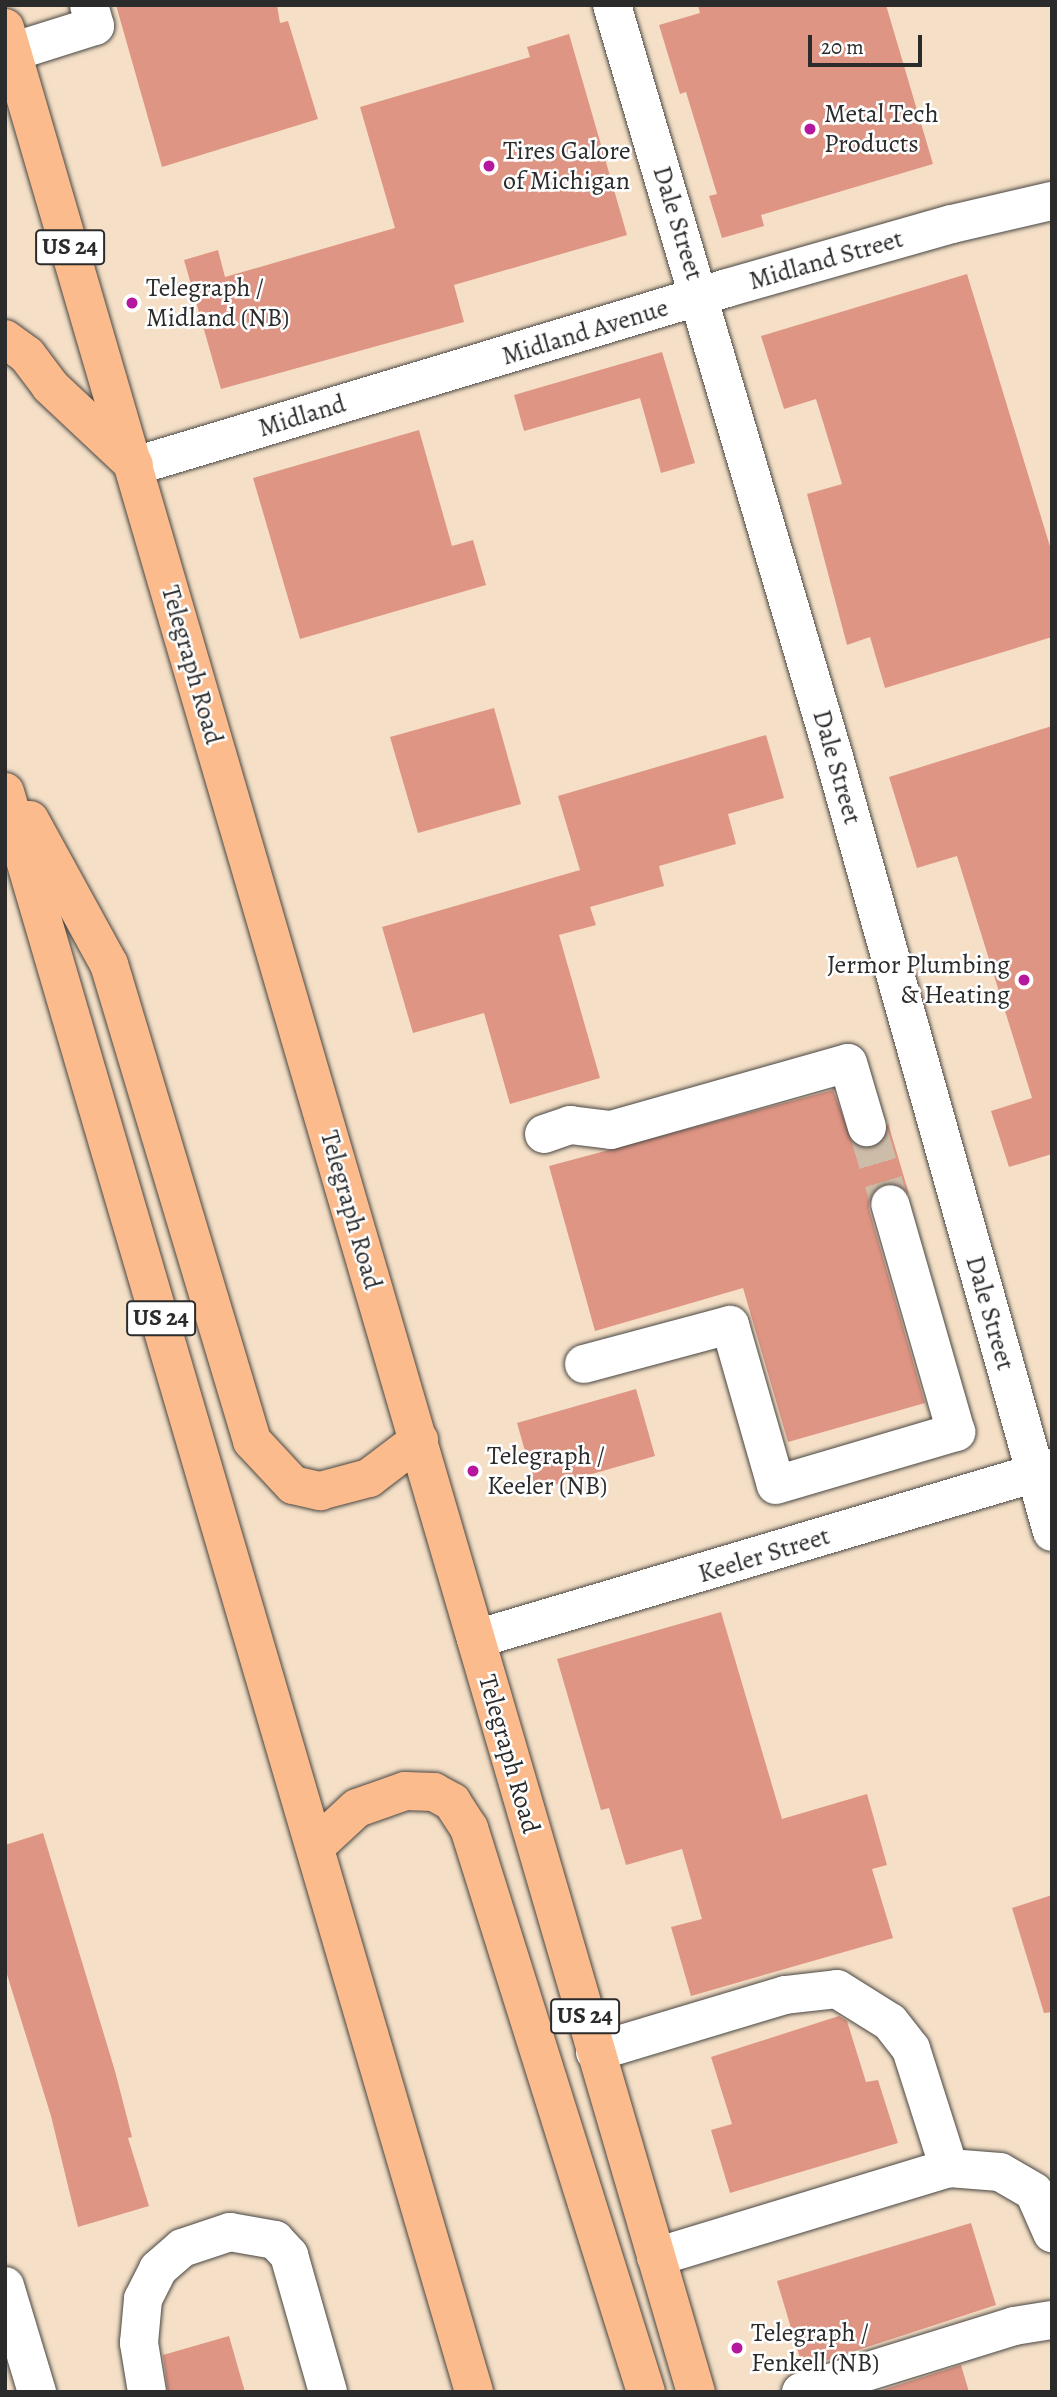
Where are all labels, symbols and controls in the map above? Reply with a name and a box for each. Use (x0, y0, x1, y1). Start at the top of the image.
scale bar (812, 21, 926, 65)
text: 20 m (821, 33, 864, 61)
place label: Metal Tech Products (824, 98, 939, 160)
marker: Metal Tech Products (802, 121, 818, 137)
place label: Tires Galore of Michigan (503, 135, 631, 196)
marker: Tires Galore of Michigan (481, 158, 497, 174)
street label: Dale Street (646, 162, 710, 284)
street label: Midland Street (745, 223, 907, 297)
road number: US 24 (35, 226, 105, 268)
place label: Telegraph / Midland (NB) (146, 272, 289, 334)
street label: Midland Avenue (498, 292, 672, 372)
marker: Telegraph / Midland (NB) (124, 295, 140, 311)
street label: Midland (255, 388, 349, 444)
street label: Telegraph Road (154, 582, 230, 748)
street label: Dale Street (806, 706, 868, 828)
place label: Jermor Plumbing & Heating (827, 949, 1010, 1010)
marker: Jermor Plumbing & Heating (1016, 972, 1032, 988)
street label: Telegraph Road (313, 1127, 389, 1293)
street label: Dale Street (959, 1252, 1021, 1374)
road number: US 24 (126, 1298, 196, 1338)
place label: Telegraph / Keeler (NB) (487, 1440, 607, 1502)
marker: Telegraph / Keeler (NB) (465, 1463, 481, 1479)
street label: Keeler Street (694, 1520, 834, 1590)
street label: Telegraph Road (471, 1671, 547, 1837)
road number: US 24 (550, 1996, 620, 2036)
place label: Telegraph / Fenkell (NB) (751, 2317, 879, 2378)
marker: Telegraph / Fenkell (NB) (729, 2340, 745, 2356)

